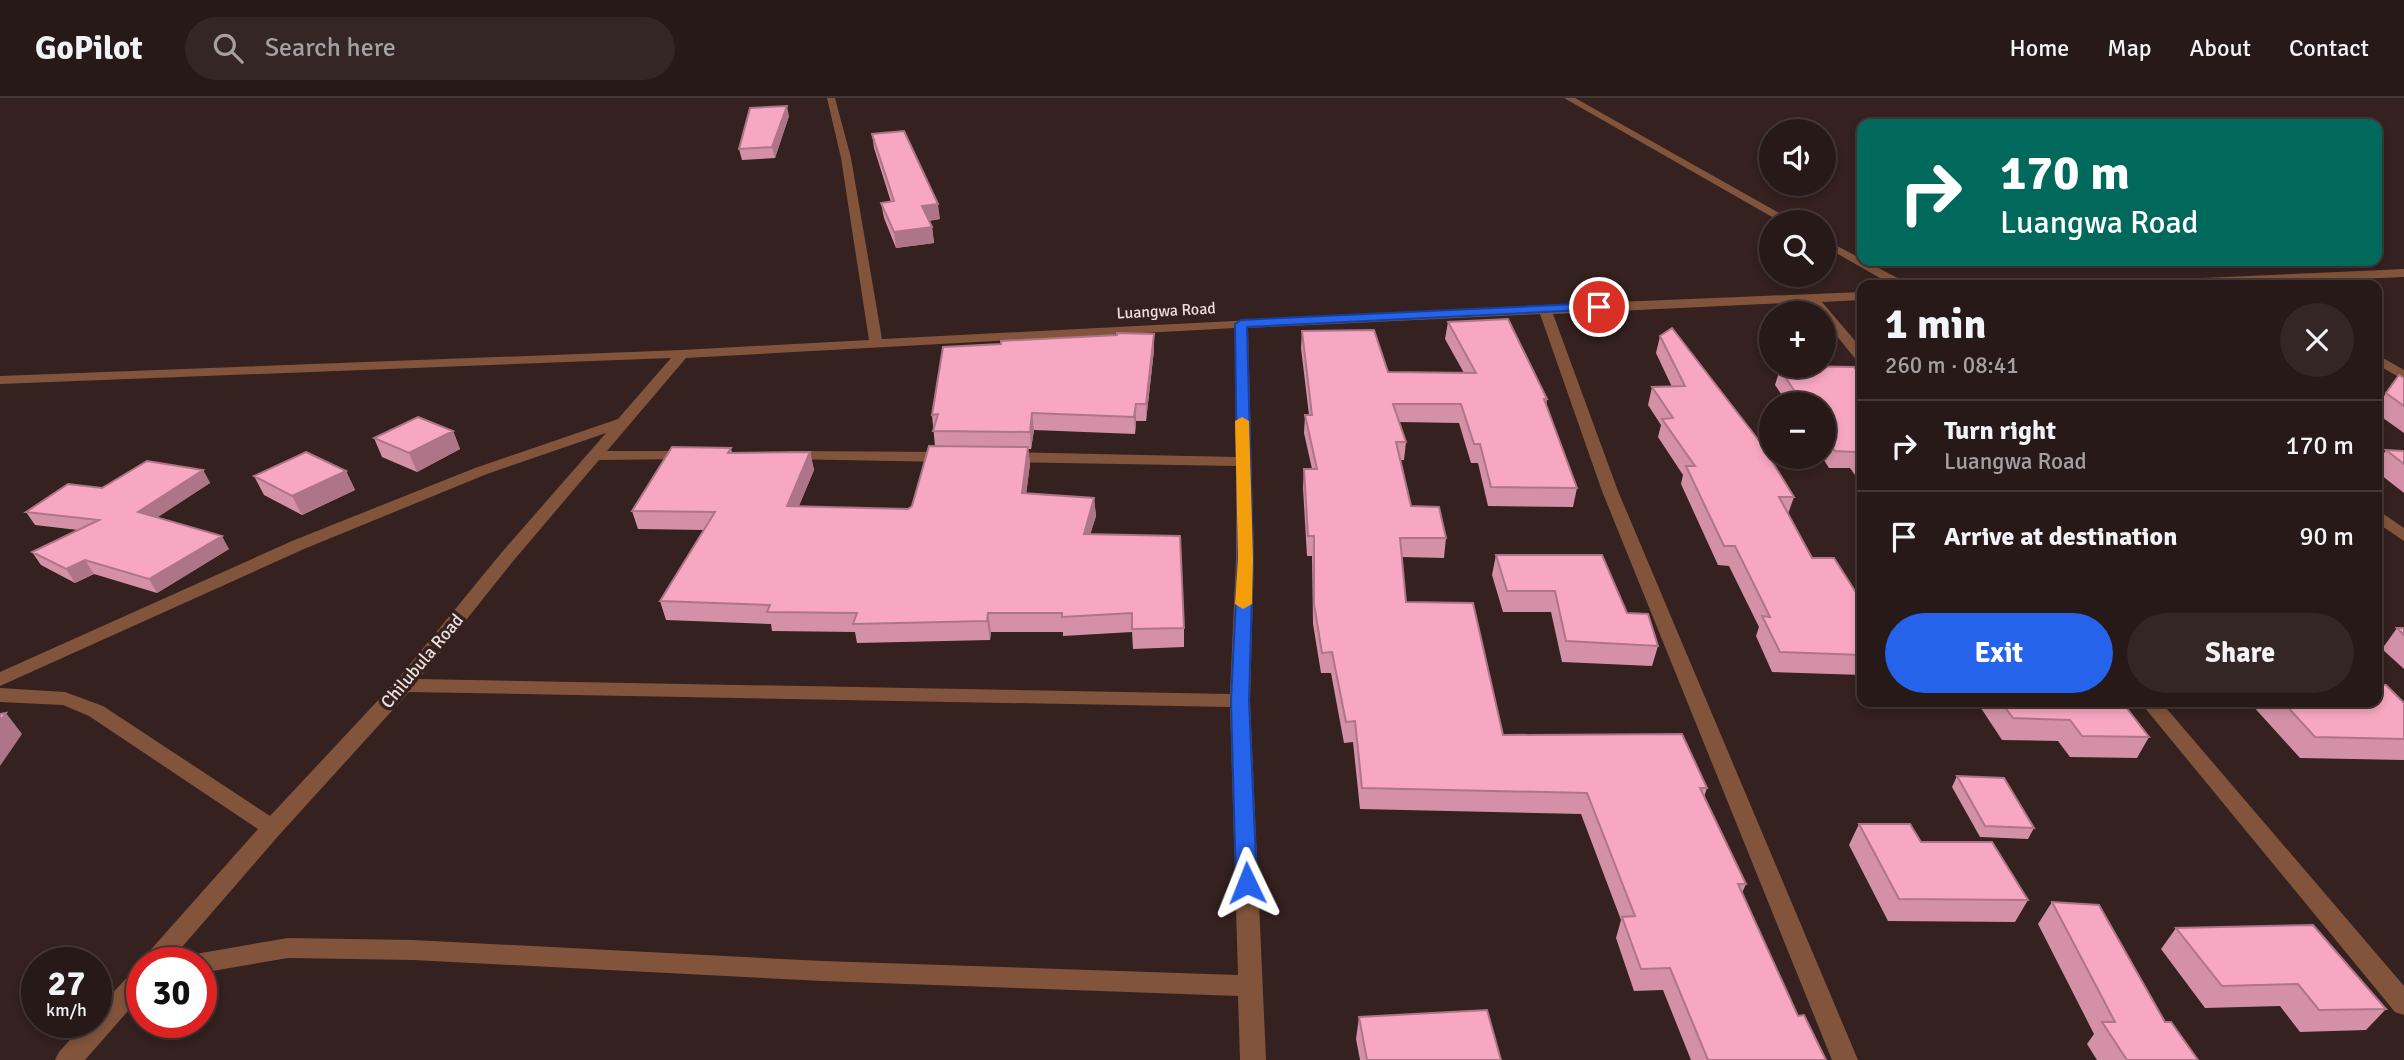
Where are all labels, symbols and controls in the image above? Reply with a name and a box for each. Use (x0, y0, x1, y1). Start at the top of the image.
search box (185, 17, 675, 80)
text: GoPilot (35, 28, 143, 69)
icon: search (209, 29, 247, 67)
text: Search here (265, 32, 396, 64)
text: Home (2009, 33, 2069, 63)
text: Map (2107, 33, 2152, 63)
text: About (2190, 33, 2251, 63)
text: Contact (2289, 33, 2369, 63)
map controls (1759, 119, 1836, 469)
button: sound (1759, 119, 1836, 196)
text: 170 m (2000, 143, 2130, 203)
icon: right (1885, 147, 1976, 238)
text: Luangwa Road (2000, 203, 2199, 242)
button: search (1759, 210, 1836, 287)
pin (1569, 277, 1629, 337)
icon: arrive (1580, 288, 1618, 326)
street label: Luangwa Road (1116, 298, 1216, 324)
text: 1 min (1885, 299, 1986, 350)
button: + (1759, 301, 1836, 378)
button: close (2280, 303, 2354, 377)
text: 260 m · 08:41 (1885, 351, 2019, 380)
button: − (1759, 392, 1836, 469)
text: Turn right (1944, 415, 2056, 447)
icon: right (1885, 427, 1923, 465)
text: 170 m (2285, 430, 2354, 462)
text: Luangwa Road (1944, 447, 2087, 476)
icon: arrive (1885, 518, 1923, 556)
text: Arrive at destination (1944, 521, 2177, 553)
text: 90 m (2299, 521, 2354, 553)
street label: Chilubula Road (376, 609, 468, 713)
button: Exit (1885, 613, 2113, 693)
button: Share (2127, 613, 2354, 693)
position arrow (1210, 846, 1284, 920)
speed limit sign: 30 (126, 947, 217, 1038)
text: 27 (48, 962, 85, 1005)
text: km/h (46, 999, 87, 1021)

